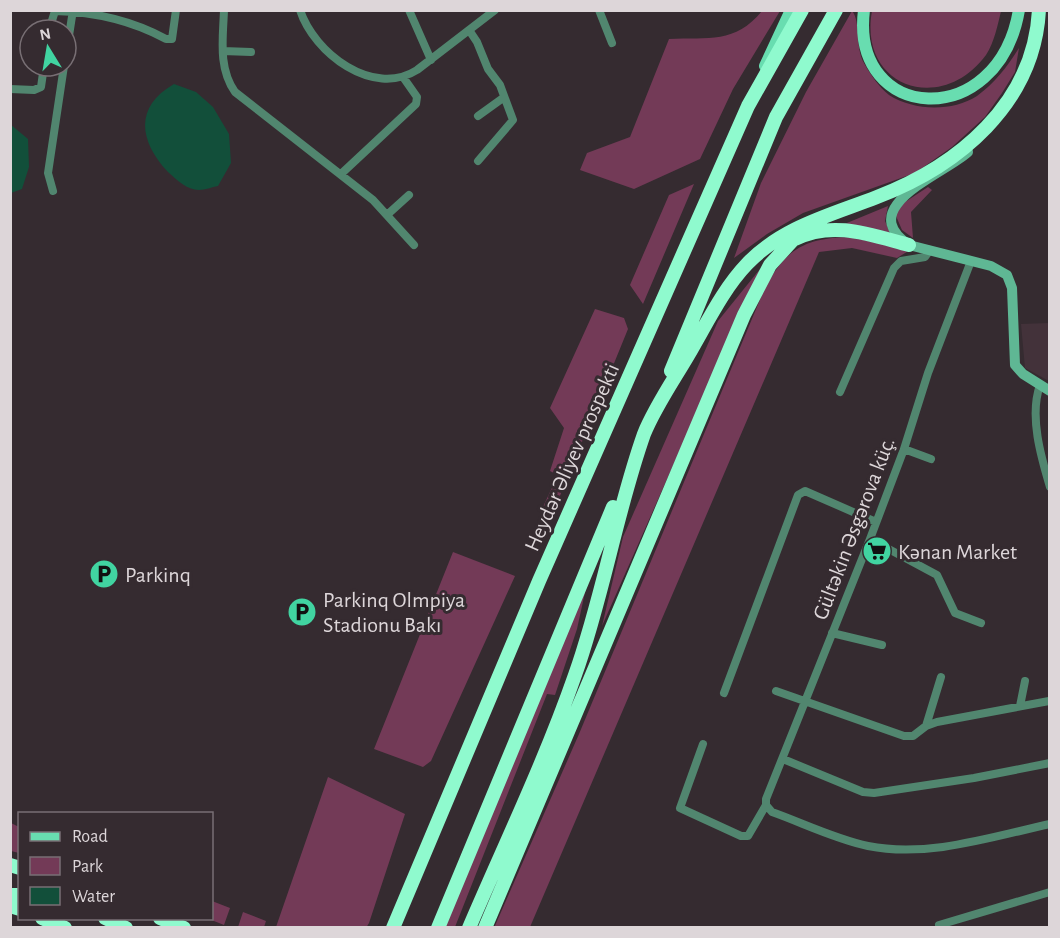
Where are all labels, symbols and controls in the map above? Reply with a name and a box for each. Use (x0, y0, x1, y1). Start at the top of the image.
north arrow (18, 18, 78, 78)
text: N (38, 25, 52, 43)
street label: Heydər Əliyev prospekti (521, 360, 623, 555)
street label: Gültəkin Əsgərova küç. (809, 434, 899, 623)
supermarket icon: Kənan Market (861, 535, 893, 567)
place label: Kənan Market (898, 541, 1017, 563)
parking icon: Parkinq (88, 558, 120, 590)
place label: Parkinq (125, 564, 191, 586)
place label: Parkinq Olmpiya Stadionu Bakı (323, 589, 465, 636)
parking icon: Parkinq Olmpiya Stadionu Bakı (286, 596, 318, 628)
legend (18, 812, 213, 920)
text: Road (72, 828, 108, 846)
text: Park (72, 858, 104, 876)
text: Water (72, 888, 115, 906)

